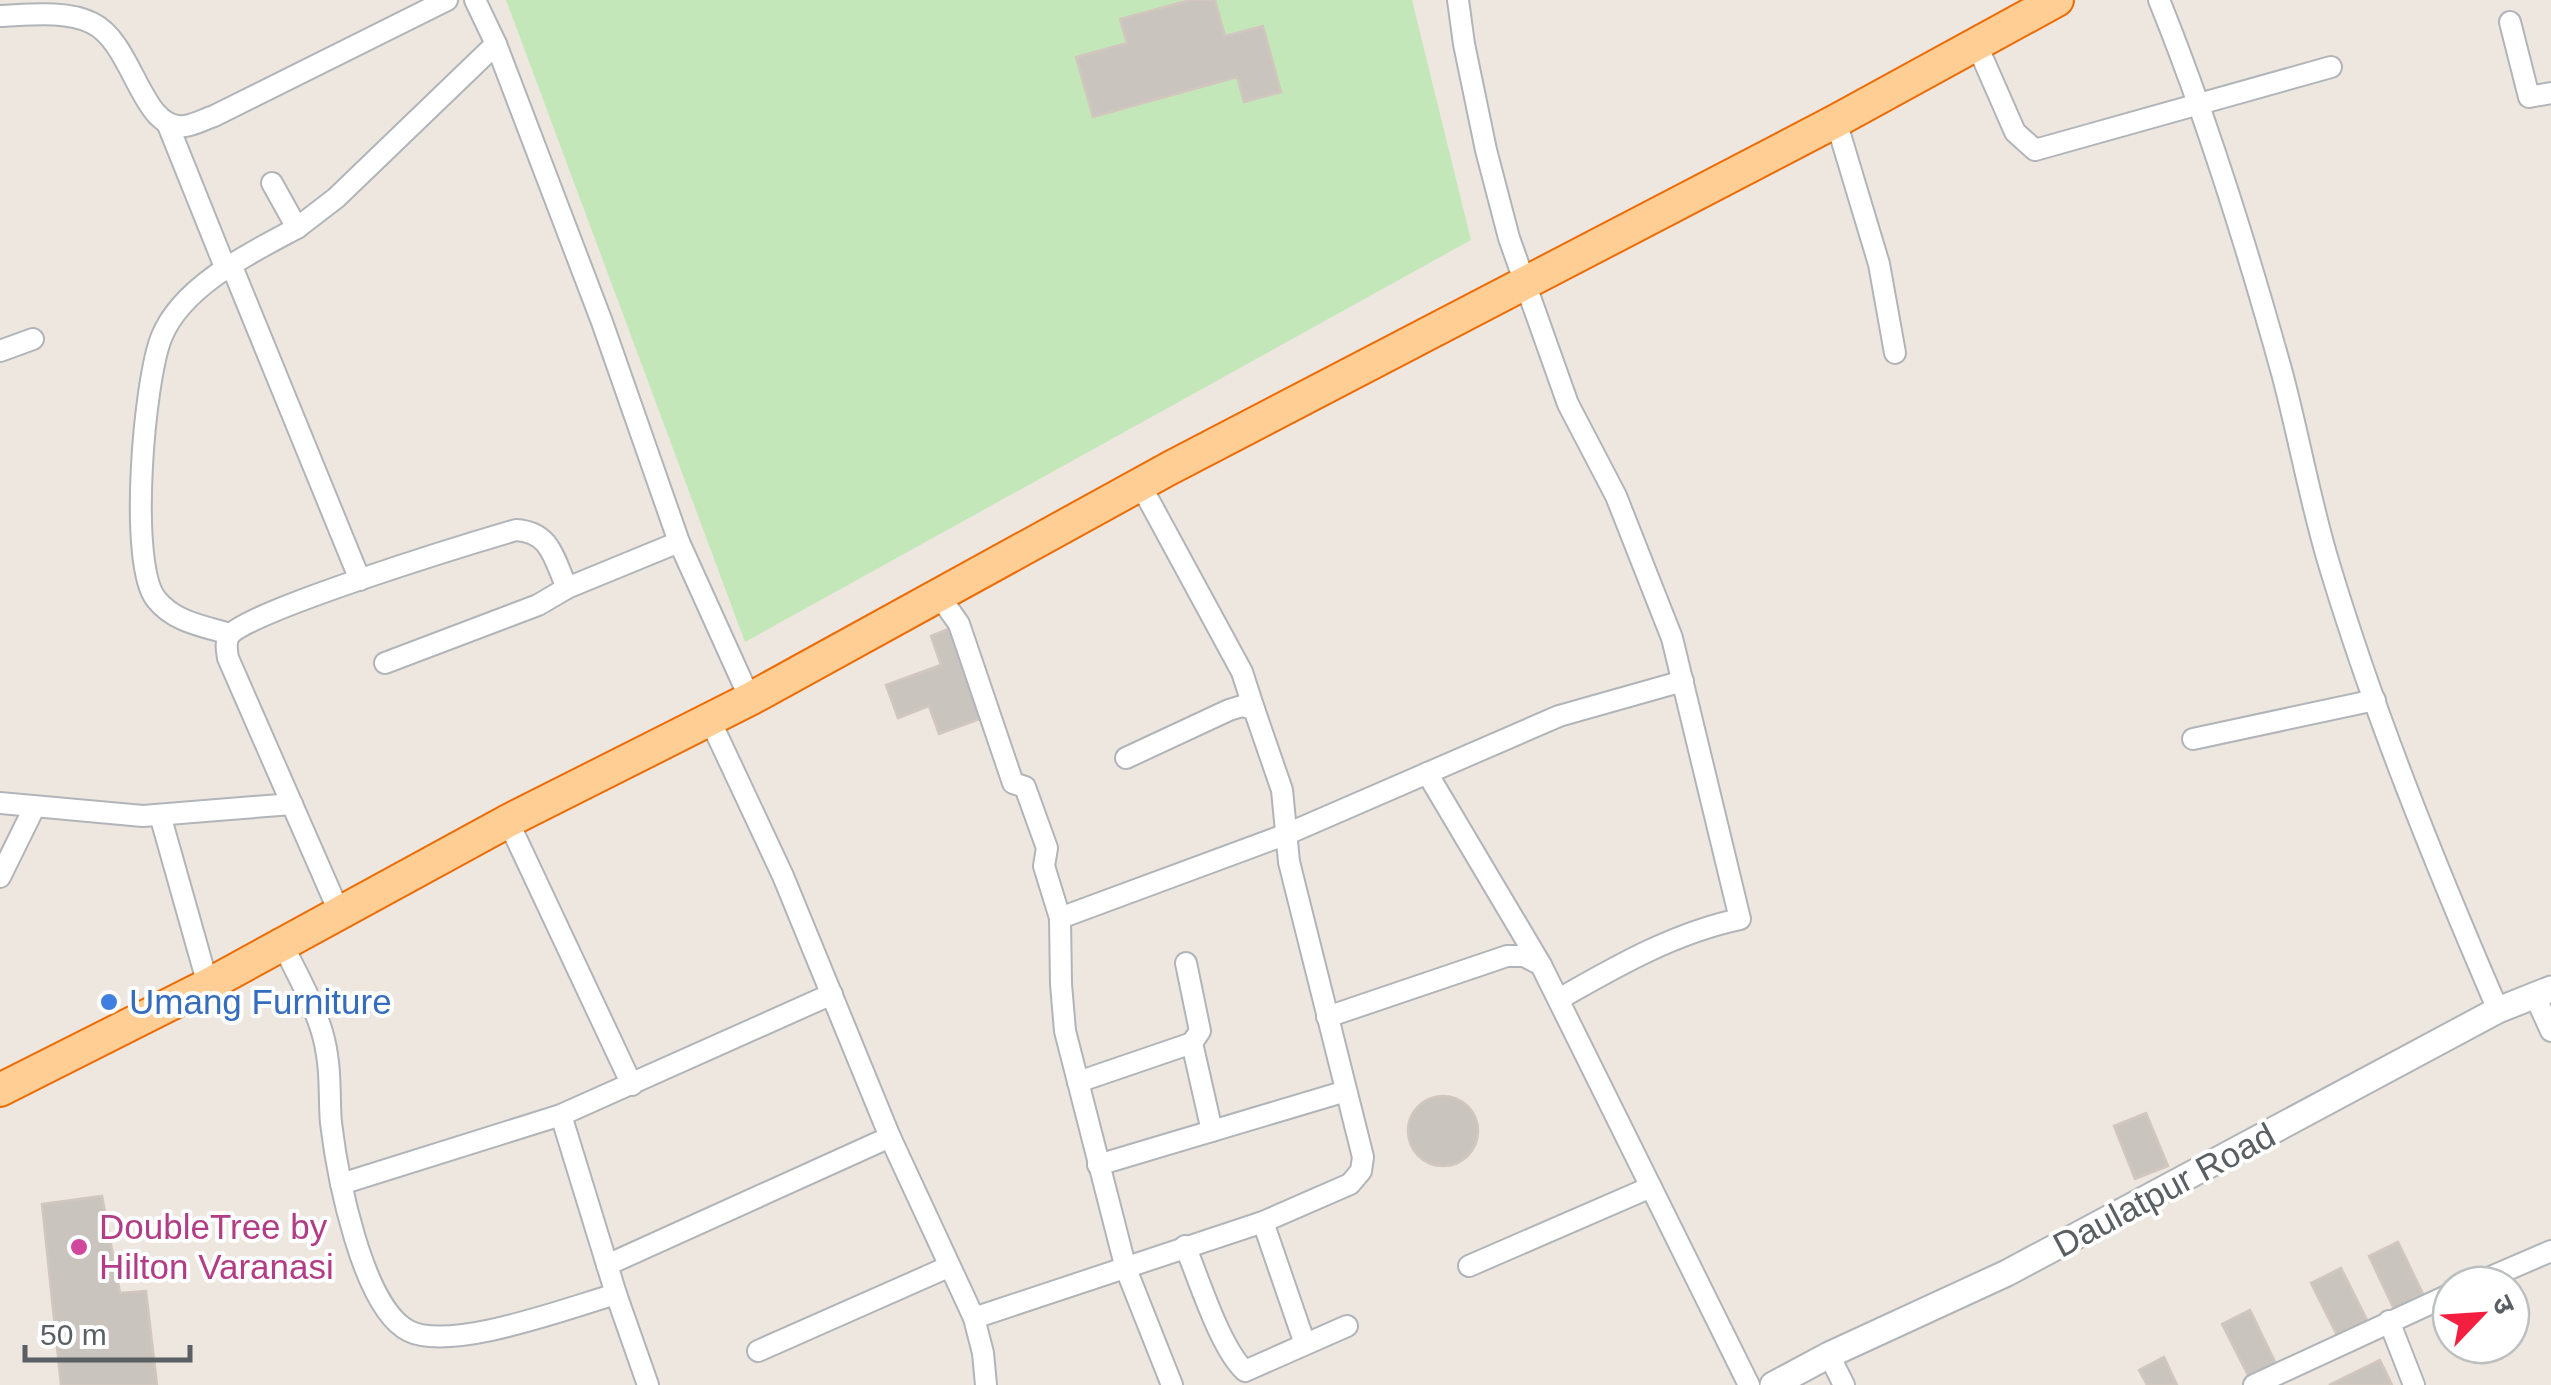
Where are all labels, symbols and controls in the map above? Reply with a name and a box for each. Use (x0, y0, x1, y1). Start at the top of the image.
place label: Umang Furniture (129, 982, 392, 1021)
marker: Umang Furniture (98, 991, 120, 1013)
street label: Daulatpur Road (2046, 1115, 2281, 1264)
place label: DoubleTree by Hilton Varanasi (99, 1207, 334, 1286)
marker: DoubleTree by Hilton Varanasi (68, 1236, 90, 1258)
north arrow (2431, 1265, 2531, 1365)
text: उ (2486, 1291, 2521, 1319)
scale bar (25, 1300, 190, 1362)
text: 50 m (40, 1318, 107, 1351)

